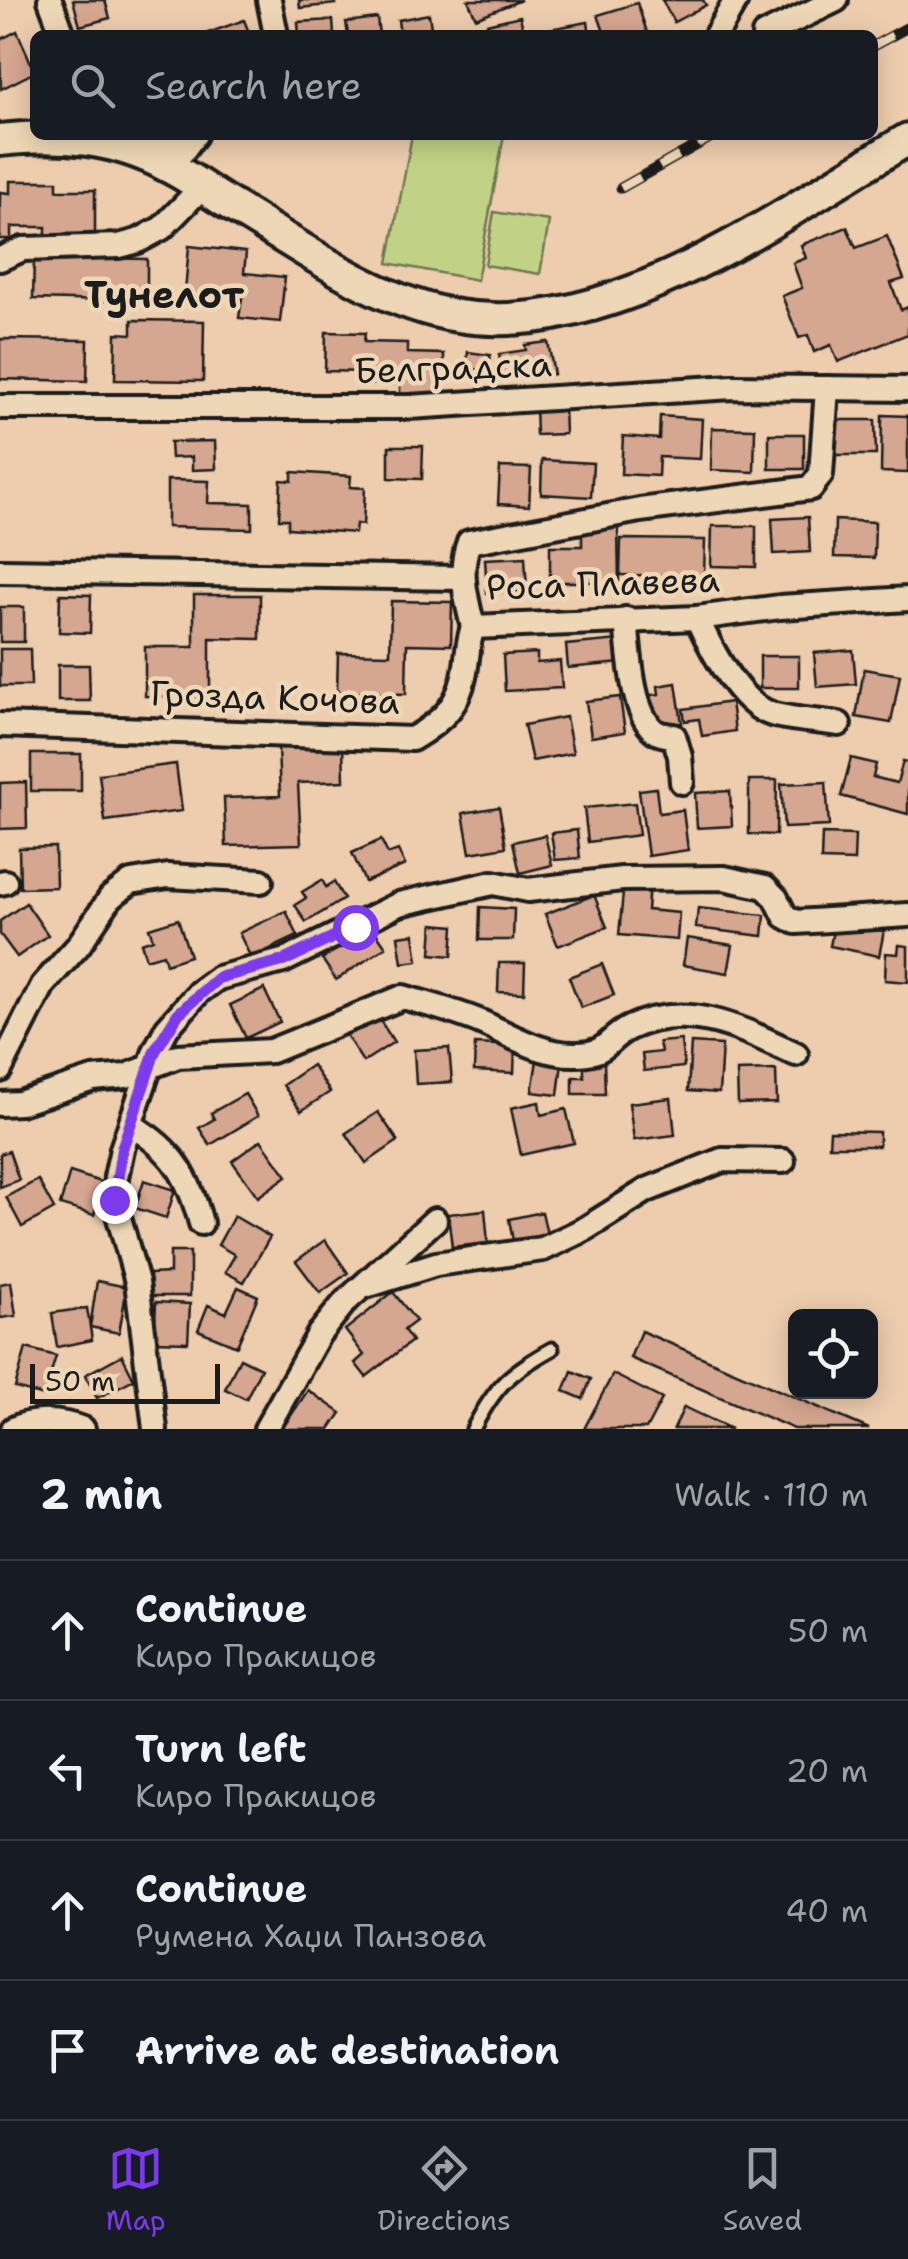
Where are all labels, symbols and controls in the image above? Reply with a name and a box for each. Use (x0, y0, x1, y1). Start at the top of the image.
search box (30, 30, 878, 140)
icon: search (65, 58, 120, 113)
text: Search here (145, 60, 362, 111)
district label: Тунелот (84, 269, 244, 320)
street label: Белградска (353, 340, 553, 394)
street label: Роса Плавева (485, 555, 721, 611)
street label: Грозда Кочова (149, 669, 401, 725)
route start (333, 905, 379, 951)
route end (92, 1178, 138, 1224)
map controls (788, 1309, 878, 1399)
button: locate (788, 1309, 878, 1399)
scale bar (30, 1359, 220, 1404)
text: 50 m (45, 1362, 115, 1400)
text: 2 min (40, 1466, 162, 1522)
text: Walk · 110 m (674, 1473, 868, 1516)
text: Continue (135, 1583, 307, 1634)
icon: ahead (40, 1603, 95, 1658)
text: 50 m (788, 1609, 868, 1652)
text: Киро Пракицов (135, 1634, 376, 1677)
text: Turn left (135, 1723, 307, 1774)
icon: left (40, 1743, 95, 1798)
text: 20 m (786, 1749, 868, 1792)
text: Киро Пракицов (135, 1774, 376, 1817)
text: Continue (135, 1863, 307, 1914)
icon: ahead (40, 1883, 95, 1938)
text: 40 m (785, 1889, 868, 1932)
text: Румена Хаџи Панзова (135, 1914, 486, 1957)
icon: arrive (40, 2023, 95, 2078)
text: Arrive at destination (135, 2025, 559, 2076)
tab: Map (106, 2141, 166, 2239)
tab: Directions (377, 2141, 511, 2239)
tab: Saved (723, 2141, 802, 2239)

